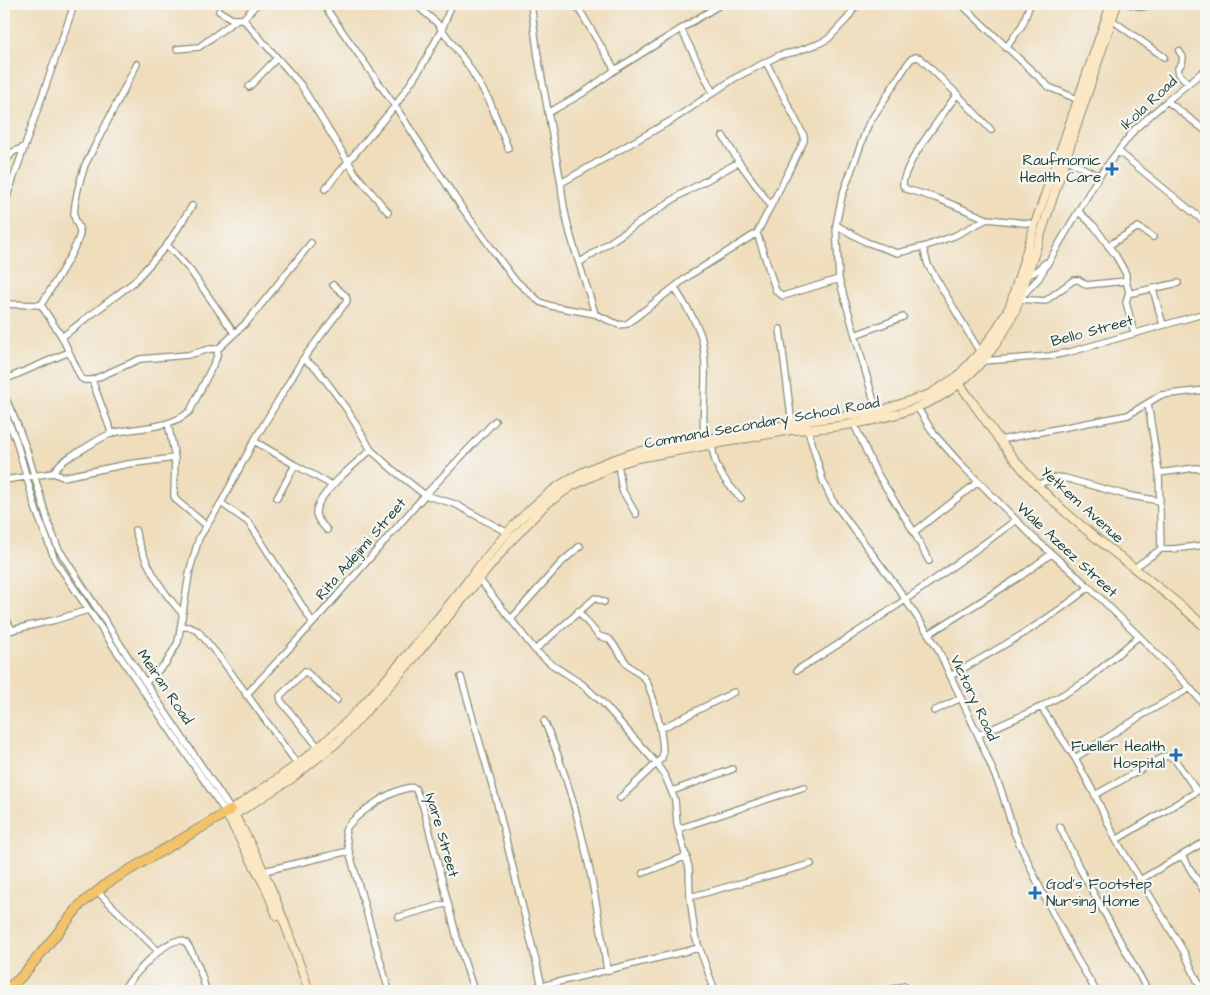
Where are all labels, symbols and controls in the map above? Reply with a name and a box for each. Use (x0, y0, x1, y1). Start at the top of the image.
street label: Ikola Road (1116, 71, 1182, 135)
place label: Raufmomic Health Care (1020, 150, 1102, 188)
marker: Raufmomic Health Care (1105, 162, 1119, 176)
street label: Bello Street (1049, 310, 1135, 352)
street label: Command Secondary School Road (643, 392, 882, 455)
street label: Yetkem Avenue (1036, 462, 1128, 548)
street label: Rita Adejimi Street (311, 493, 411, 605)
street label: Wale Azeez Street (1012, 498, 1122, 602)
street label: Meiran Road (132, 645, 198, 729)
street label: Victory Road (944, 652, 1003, 745)
place label: Fueller Health Hospital (1071, 736, 1166, 774)
marker: Fueller Health Hospital (1169, 748, 1183, 762)
street label: Iyare Street (419, 790, 464, 880)
place label: God's Footstep Nursing Home (1046, 874, 1152, 913)
marker: God's Footstep Nursing Home (1028, 886, 1042, 900)

